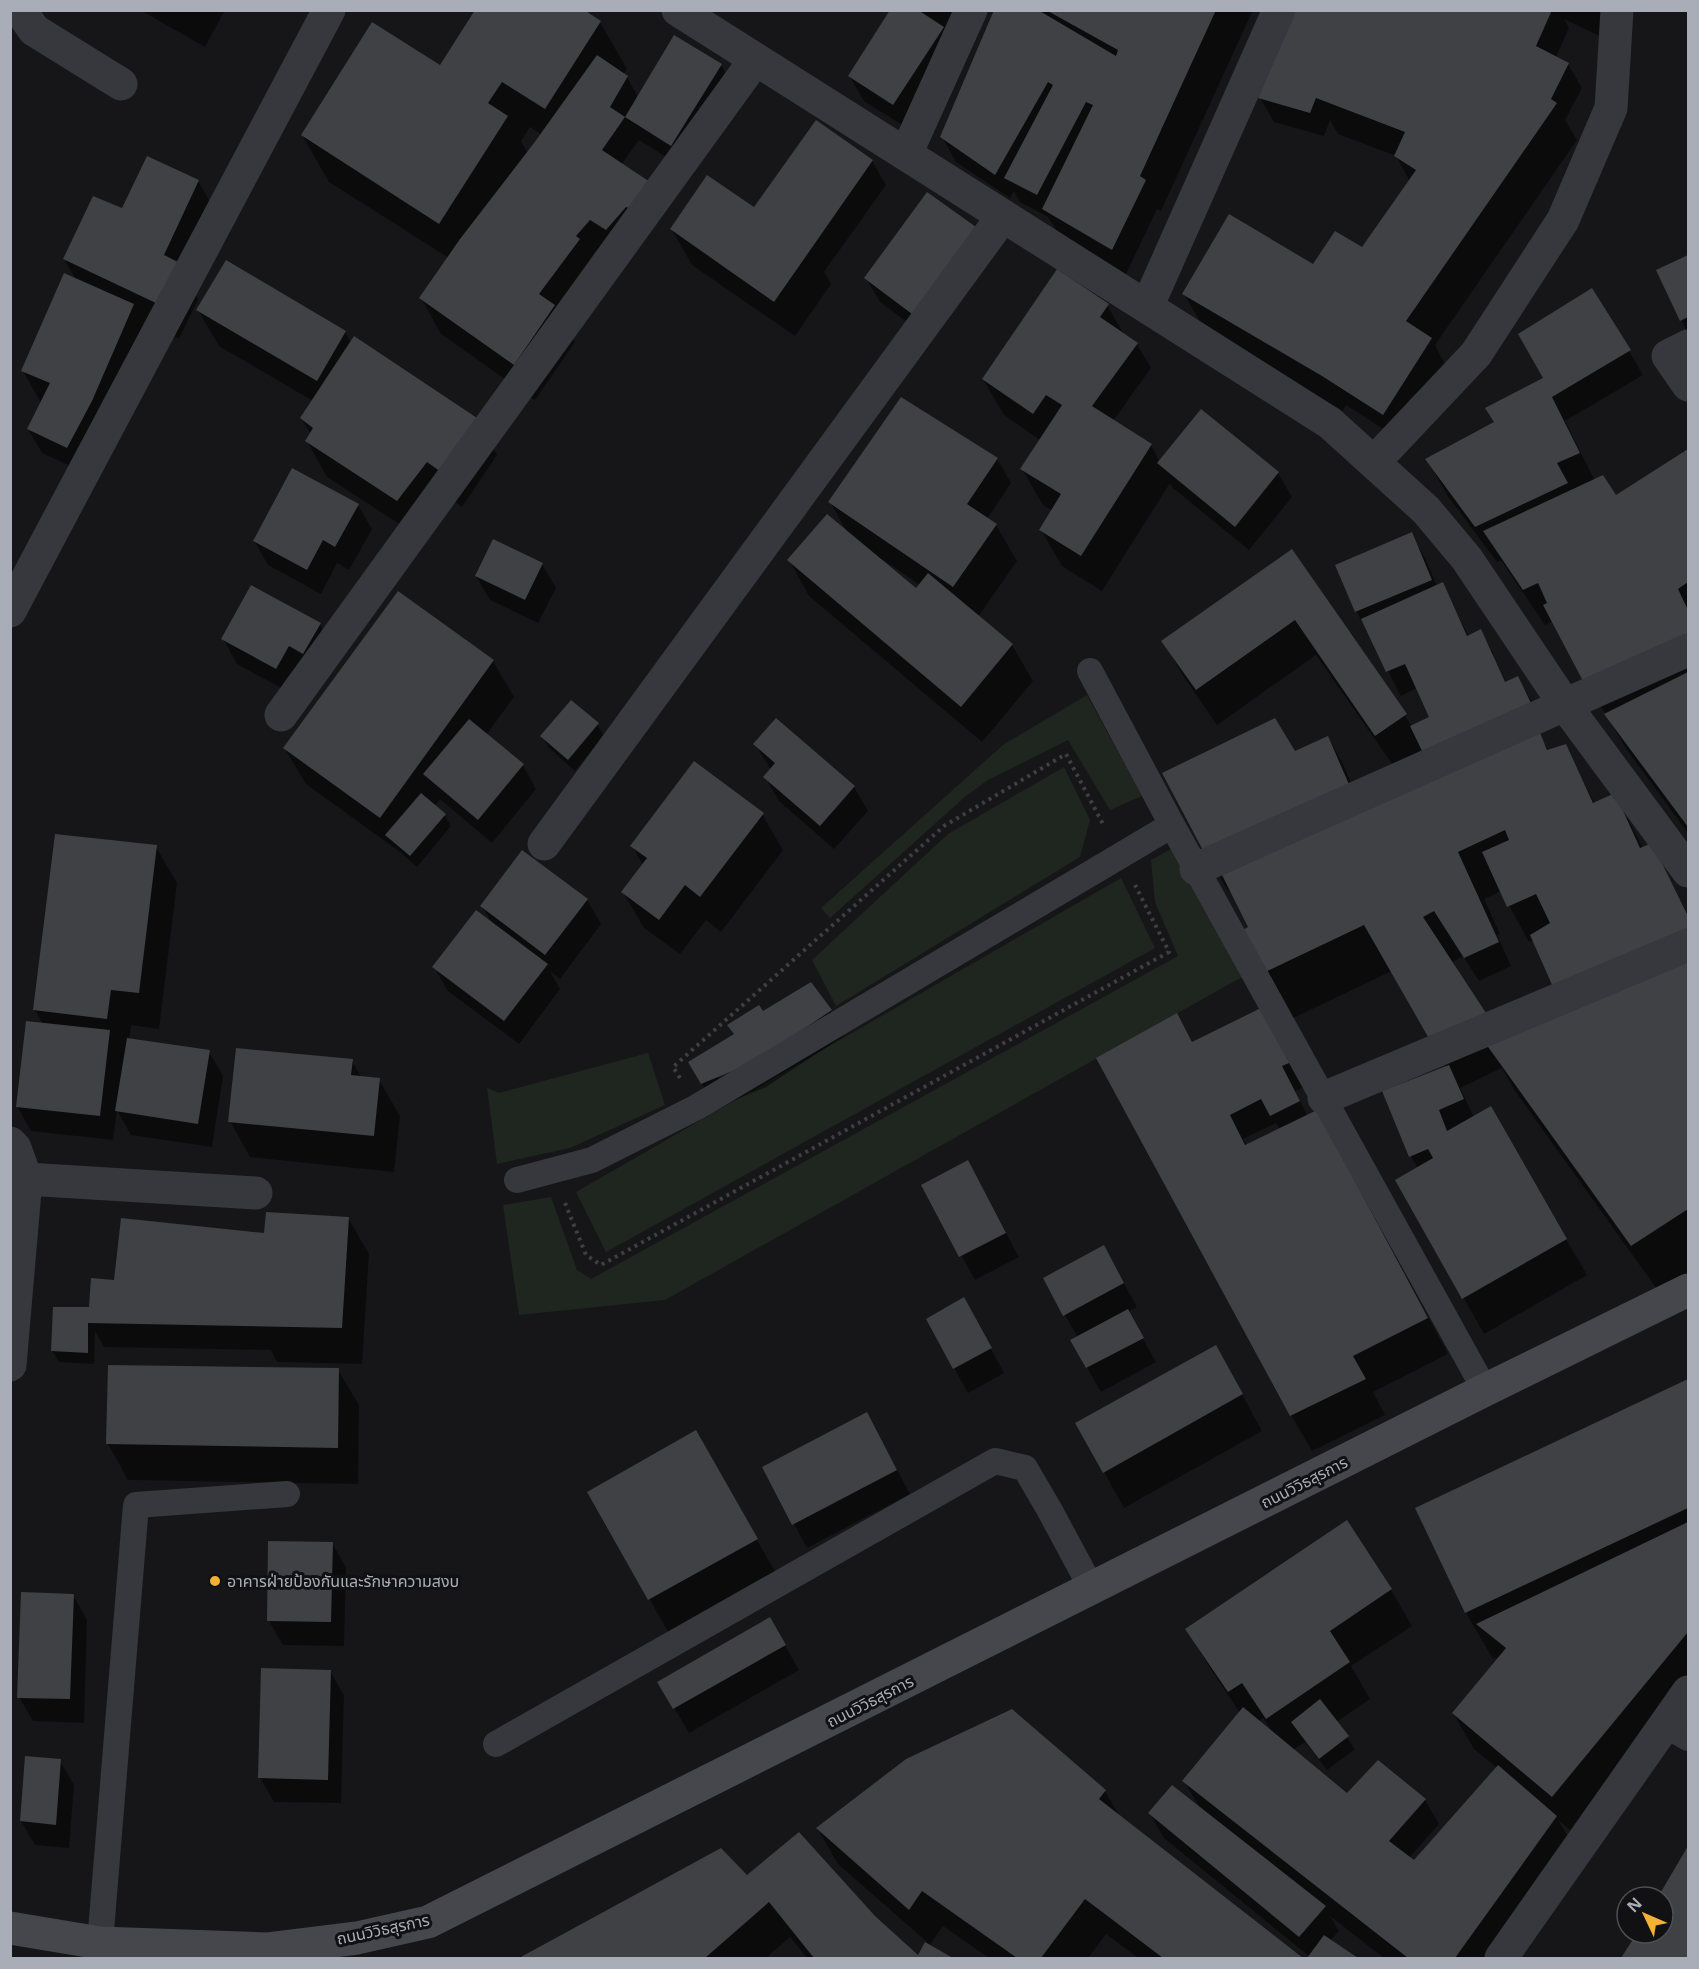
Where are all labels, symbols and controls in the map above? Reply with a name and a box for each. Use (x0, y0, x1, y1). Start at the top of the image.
street label: ถนนวิวิธสุรการ (1257, 1451, 1351, 1513)
place label: อาคารฝ่ายป้องกันและรักษาความสงบ (227, 1570, 459, 1592)
marker: อาคารฝ่ายป้องกันและรักษาความสงบ (208, 1574, 222, 1588)
street label: ถนนวิวิธสุรการ (823, 1670, 917, 1732)
north arrow (1615, 1885, 1675, 1945)
text: N (1622, 1892, 1647, 1917)
street label: ถนนวิวิธสุรการ (334, 1908, 432, 1950)

